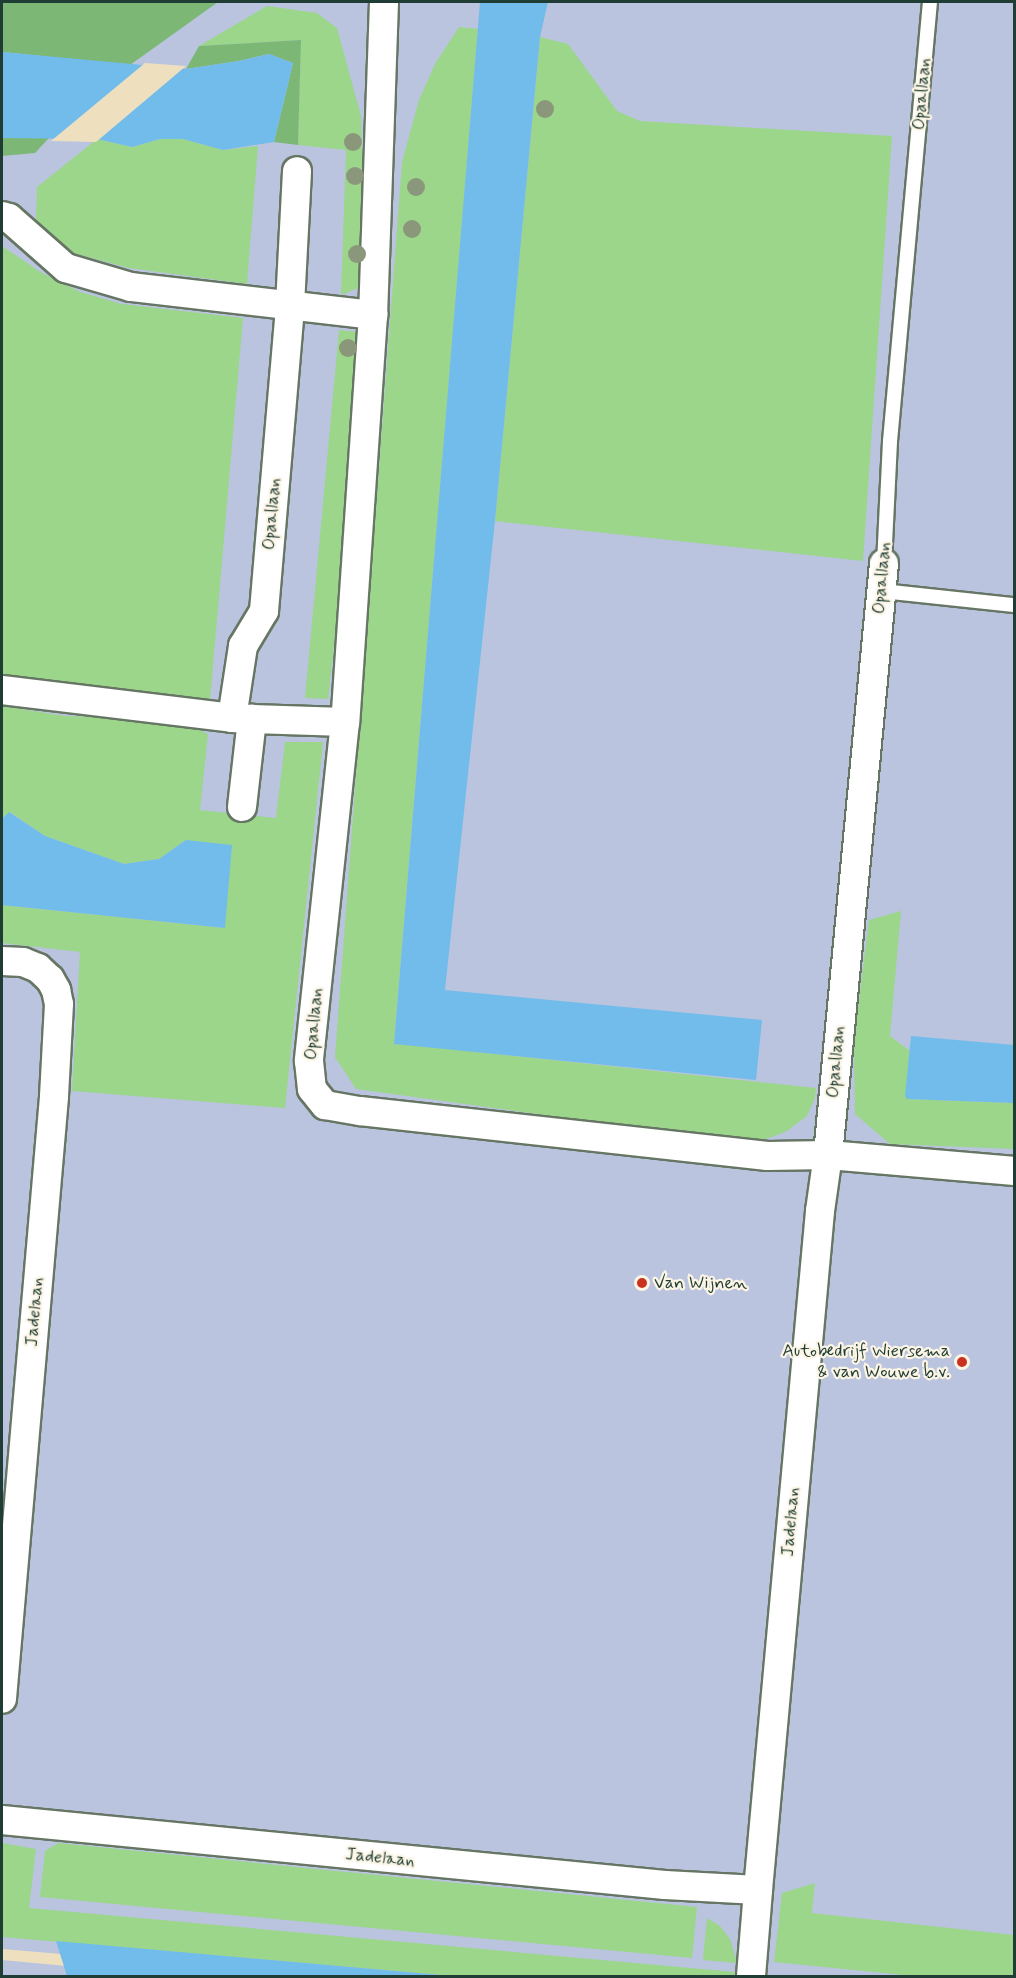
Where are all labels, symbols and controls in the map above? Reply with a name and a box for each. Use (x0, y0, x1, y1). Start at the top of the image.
street label: Opaallaan (908, 57, 936, 131)
street label: Opaallaan (258, 477, 286, 551)
street label: Opaallaan (868, 541, 896, 615)
street label: Opaallaan (300, 987, 328, 1061)
street label: Opaallaan (822, 1025, 850, 1099)
place label: Van Wijnen (654, 1272, 748, 1294)
street label: Jadelaan (21, 1276, 49, 1348)
marker: Van Wijnen (635, 1276, 649, 1290)
place label: Autobedrijf Wiersema & van Wouwe b.v. (785, 1341, 950, 1384)
marker: Autobedrijf Wiersema & van Wouwe b.v. (955, 1355, 969, 1369)
street label: Jadelaan (777, 1486, 805, 1558)
street label: Jadelaan (344, 1844, 416, 1872)

